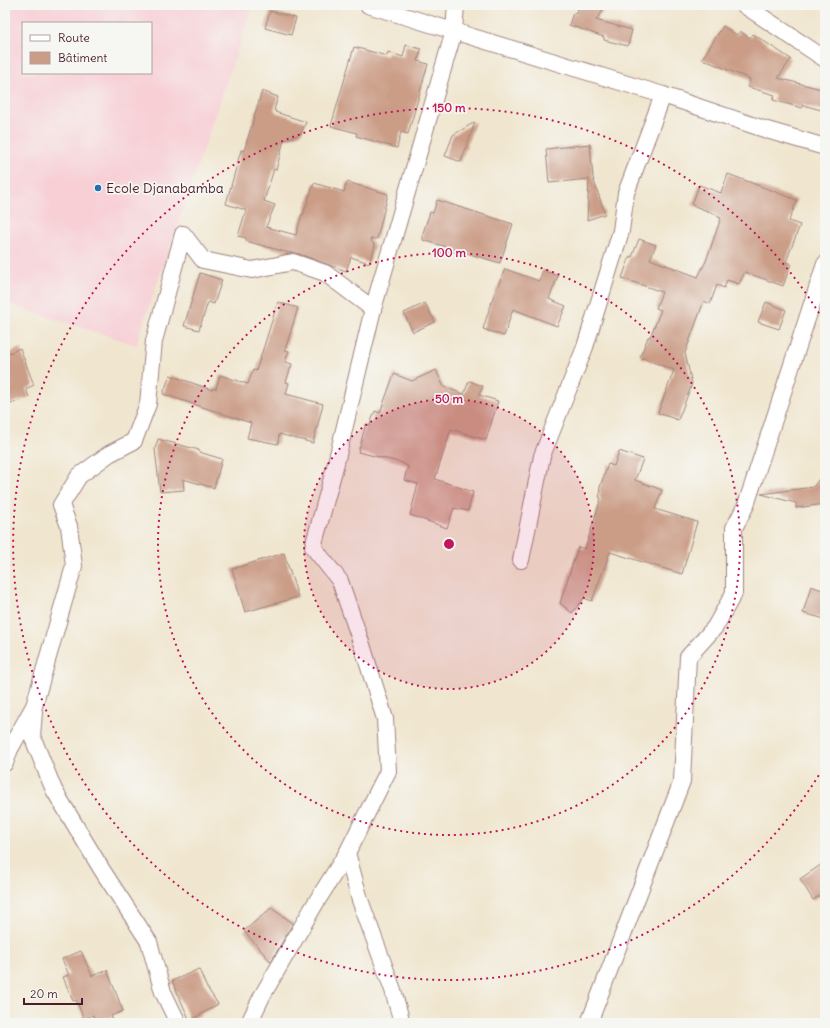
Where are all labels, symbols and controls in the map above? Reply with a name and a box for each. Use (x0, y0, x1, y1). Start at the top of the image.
legend (22, 22, 152, 74)
text: Route (58, 30, 90, 45)
text: Bâtiment (58, 50, 107, 65)
text: 150 m (433, 100, 466, 115)
place label: Ecole Djanabamba (106, 179, 224, 197)
marker: Ecole Djanabamba (93, 183, 103, 193)
text: 100 m (432, 245, 466, 260)
text: 50 m (435, 391, 464, 406)
centre of rings (442, 537, 456, 551)
scale bar (24, 980, 82, 1006)
text: 20 m (30, 986, 58, 1001)

